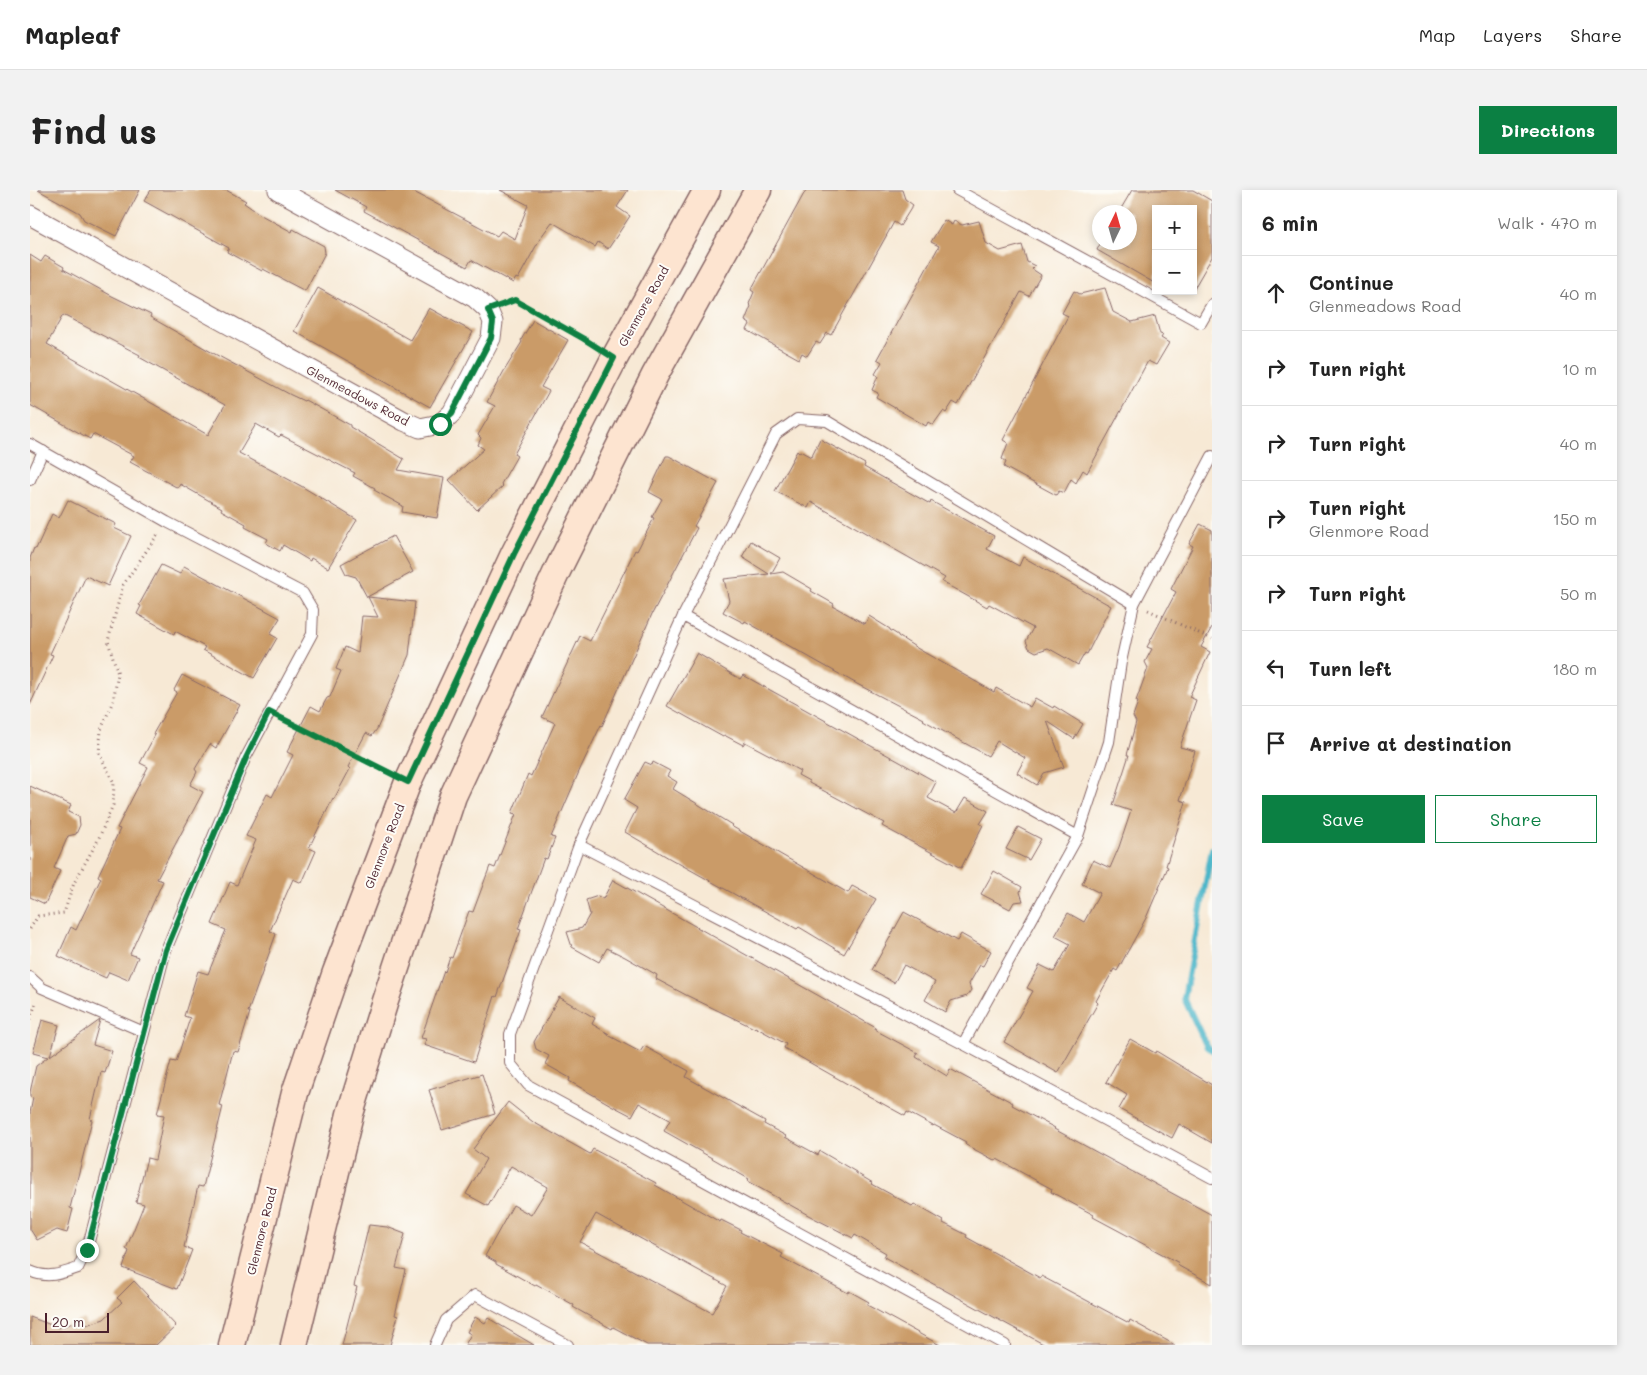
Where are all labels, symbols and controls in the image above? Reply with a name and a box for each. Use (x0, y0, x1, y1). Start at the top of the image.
text: Mapleaf (25, 19, 120, 50)
text: Map (1419, 23, 1455, 47)
text: Layers (1483, 23, 1542, 47)
text: Share (1570, 23, 1622, 47)
button: Directions (1479, 106, 1617, 154)
text: Find us (30, 107, 157, 153)
north arrow (1092, 205, 1137, 250)
map controls (1152, 205, 1197, 295)
button: + (1152, 205, 1197, 250)
text: 6 min (1262, 209, 1318, 236)
text: Walk · 470 m (1497, 212, 1597, 233)
button: − (1152, 250, 1197, 295)
street label: Glenmore Road (614, 262, 672, 349)
text: Continue (1309, 270, 1394, 295)
icon: ahead (1262, 279, 1290, 307)
text: 40 m (1560, 283, 1597, 304)
text: Glenmeadows Road (1309, 295, 1461, 316)
icon: right (1262, 354, 1290, 382)
text: Turn right (1309, 356, 1406, 381)
text: 10 m (1562, 358, 1597, 379)
street label: Glenmeadows Road (304, 361, 412, 429)
route start (429, 413, 452, 436)
icon: right (1262, 429, 1290, 457)
text: Turn right (1309, 431, 1406, 456)
text: 40 m (1560, 433, 1597, 454)
text: Turn right (1309, 495, 1406, 520)
icon: right (1262, 504, 1290, 532)
text: 150 m (1553, 508, 1597, 529)
text: Glenmore Road (1309, 520, 1429, 541)
icon: right (1262, 579, 1290, 607)
text: Turn right (1309, 581, 1406, 606)
text: 50 m (1560, 583, 1597, 604)
icon: left (1262, 654, 1290, 682)
text: Turn left (1309, 656, 1392, 681)
text: 180 m (1552, 658, 1597, 679)
icon: arrive (1262, 729, 1290, 757)
text: Arrive at destination (1309, 731, 1512, 756)
button: Save (1262, 795, 1425, 843)
button: Share (1435, 795, 1597, 843)
street label: Glenmore Road (360, 801, 408, 891)
street label: Glenmore Road (242, 1185, 280, 1277)
route end (76, 1239, 99, 1262)
scale bar (45, 1310, 109, 1333)
text: 20 m (52, 1312, 84, 1331)

